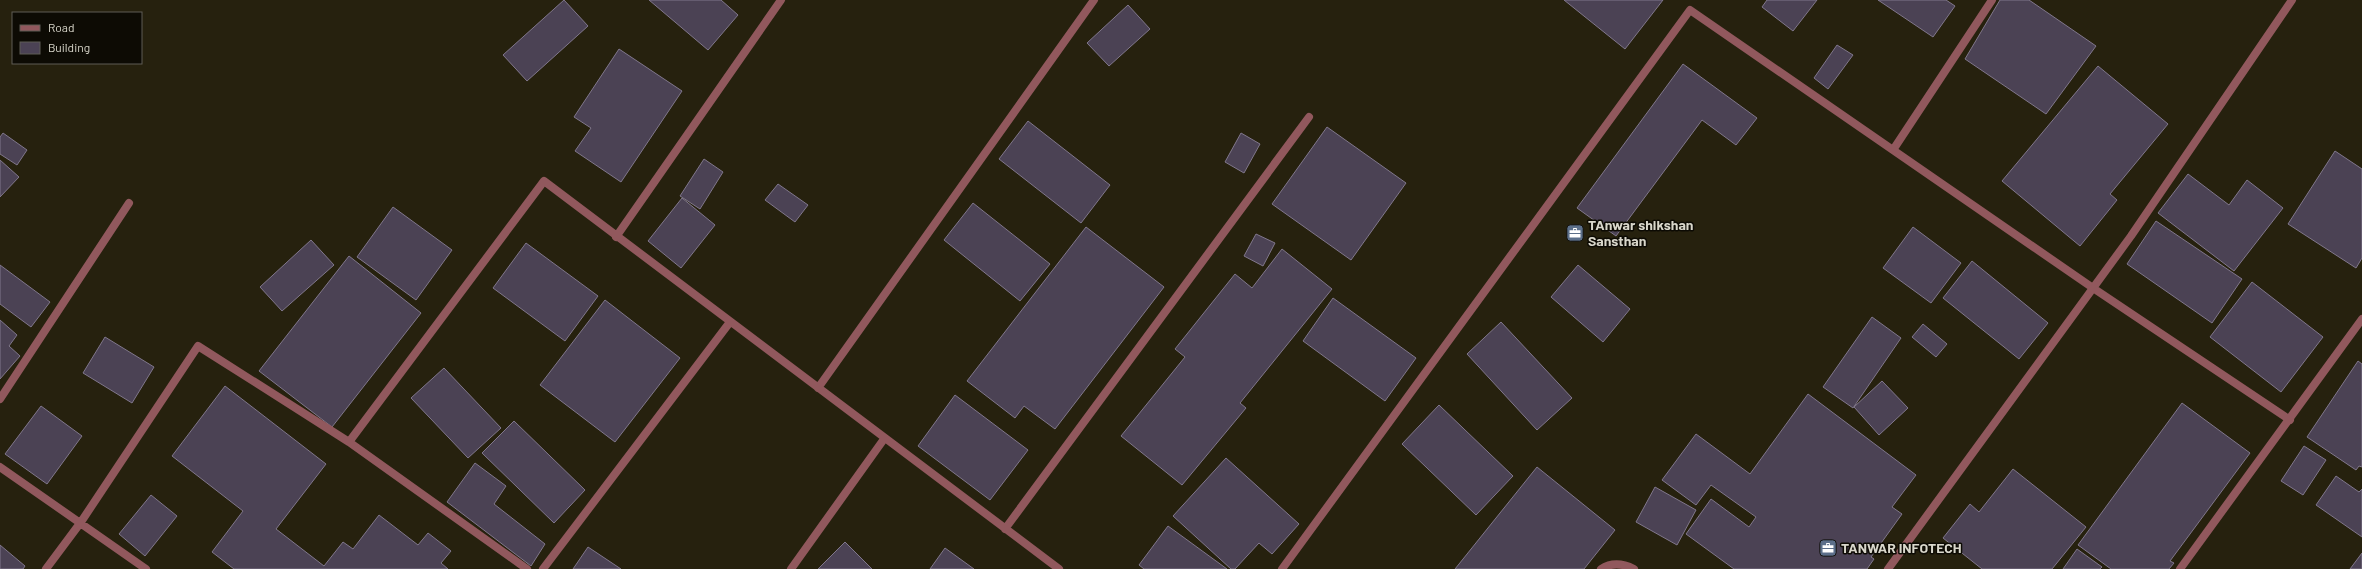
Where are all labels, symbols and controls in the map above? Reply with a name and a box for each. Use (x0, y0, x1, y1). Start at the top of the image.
legend (12, 12, 142, 64)
text: Road (48, 20, 75, 34)
text: Building (48, 40, 90, 54)
place label: TAnwar shikshan Sansthan (1588, 216, 1693, 249)
office icon: TAnwar shikshan Sansthan (1565, 223, 1585, 243)
office icon: TANWAR INFOTECH (1818, 538, 1838, 558)
place label: TANWAR INFOTECH (1841, 539, 1962, 556)

